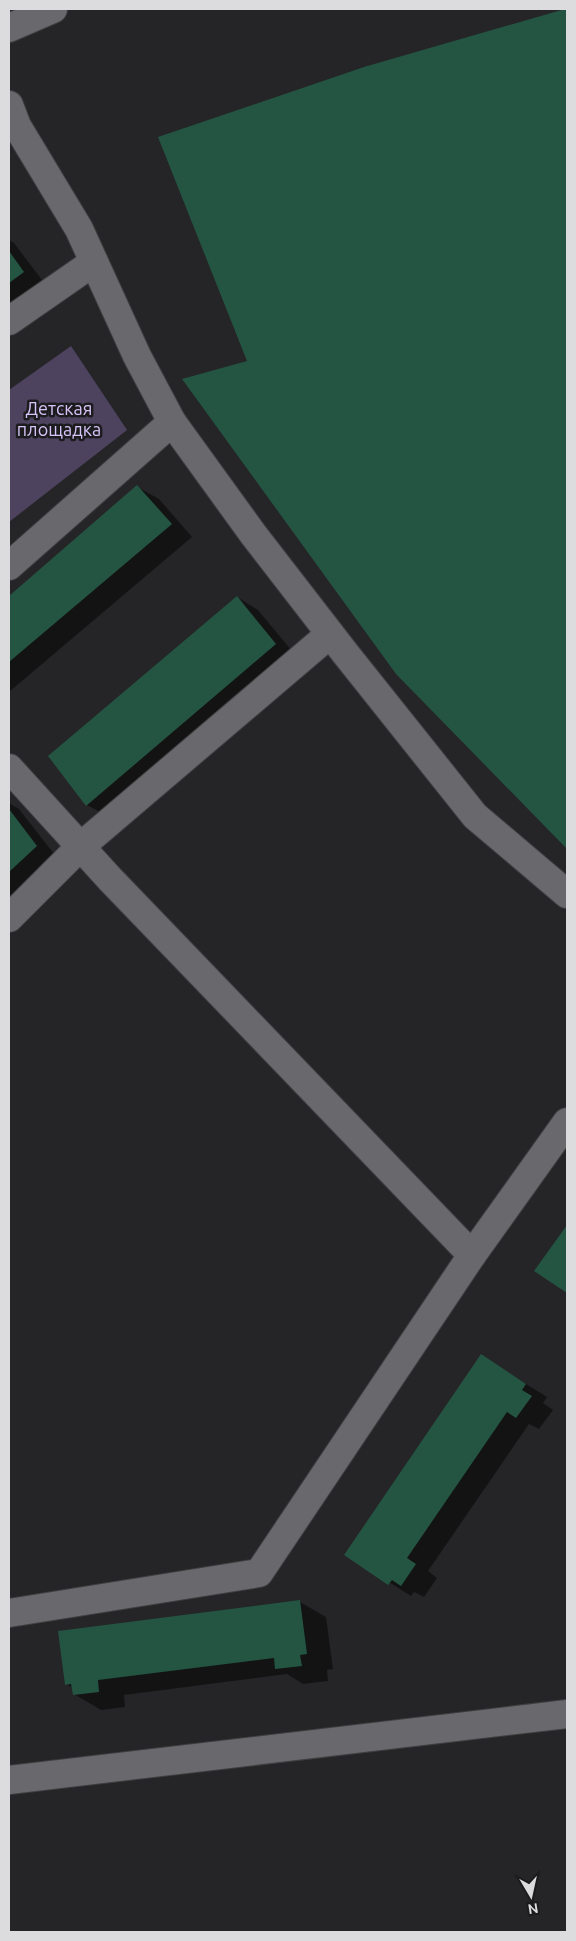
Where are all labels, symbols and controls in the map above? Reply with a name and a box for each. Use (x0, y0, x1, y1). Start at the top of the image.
park label: Детская площадка (17, 398, 101, 439)
north arrow (506, 1871, 556, 1921)
text: N (527, 1900, 539, 1918)

